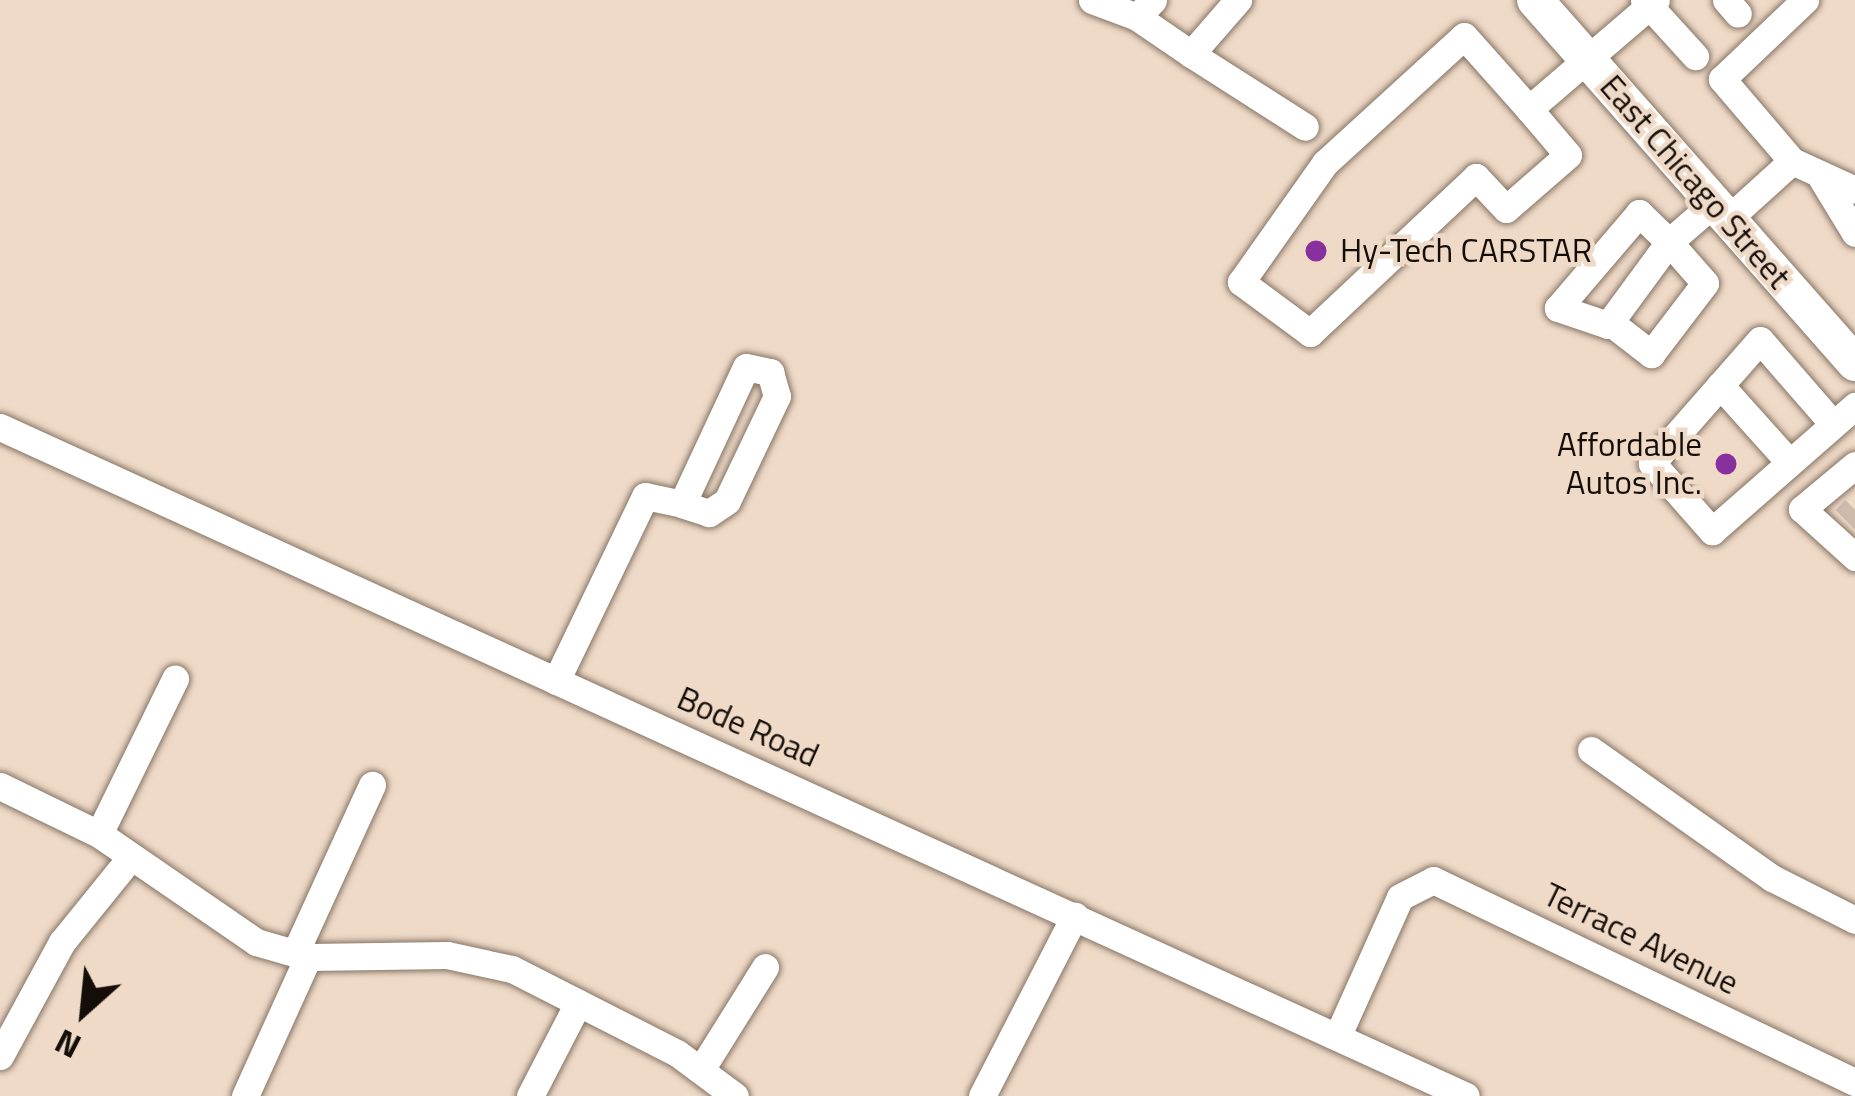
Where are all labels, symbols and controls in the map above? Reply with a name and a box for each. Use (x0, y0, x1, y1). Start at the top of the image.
street label: East Chicago Street (1592, 67, 1798, 297)
place label: Hy-Tech CARSTAR (1340, 231, 1592, 271)
marker: Hy-Tech CARSTAR (1303, 238, 1329, 264)
place label: Affordable Autos Inc. (1557, 425, 1702, 503)
marker: Affordable Autos Inc. (1713, 451, 1739, 477)
street label: Bode Road (671, 678, 825, 776)
street label: Terrace Avenue (1537, 875, 1745, 1003)
north arrow (24, 952, 144, 1072)
text: N (46, 1017, 89, 1072)

